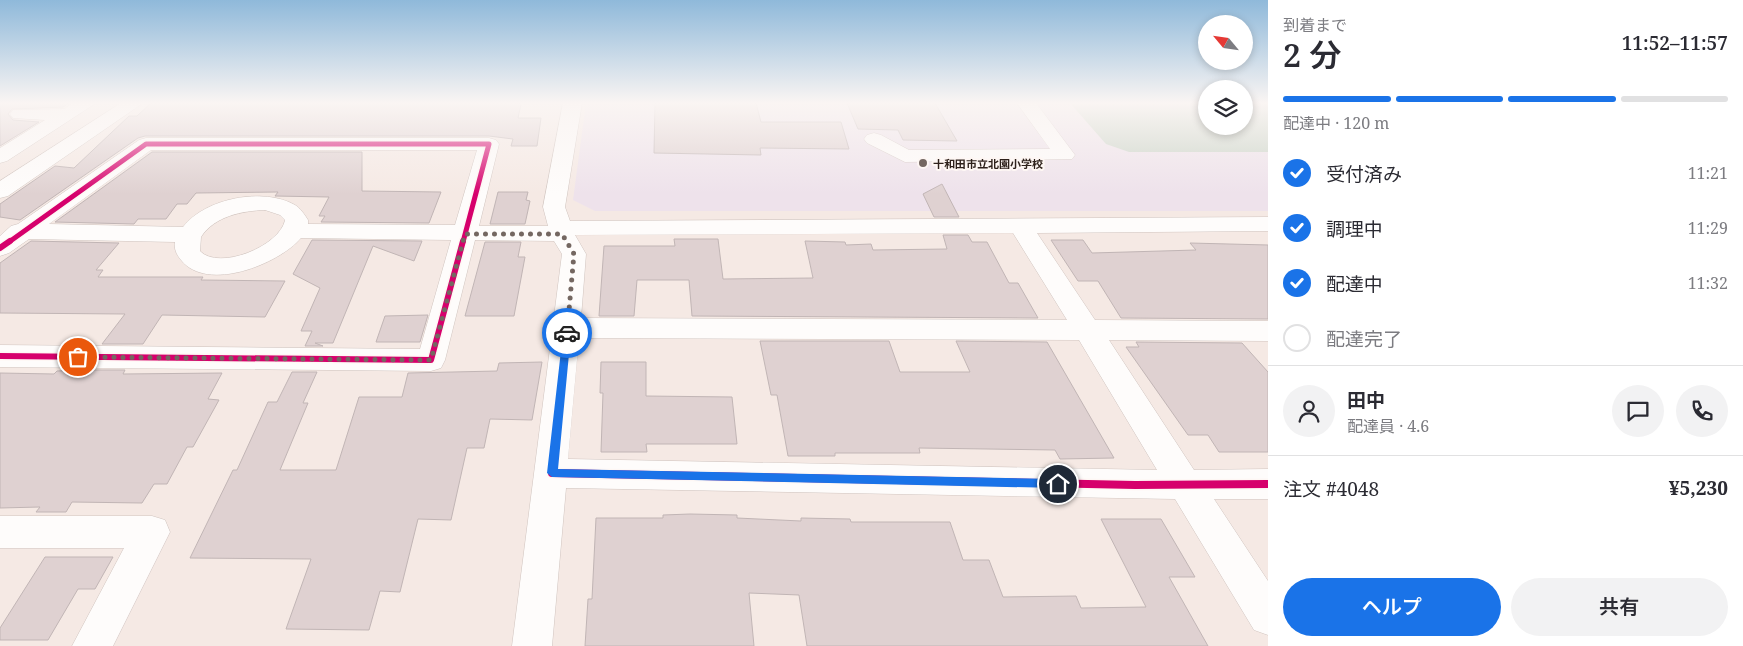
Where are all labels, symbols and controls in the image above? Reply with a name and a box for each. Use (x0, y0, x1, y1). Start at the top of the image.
text: 到着まで (1283, 14, 1347, 36)
north arrow (1198, 15, 1252, 70)
map controls (1198, 15, 1253, 135)
text: 11:52–11:57 (1622, 30, 1728, 56)
text: 2 分 (1283, 33, 1341, 76)
button: layers (1198, 80, 1253, 135)
text: 配達中 · 120 m (1283, 112, 1389, 134)
place label: 十和田市立北園小学校 (933, 156, 1043, 171)
marker: 十和田市立北園小学校 (917, 157, 929, 169)
icon: check (1283, 159, 1311, 187)
text: 受付済み (1326, 161, 1402, 187)
text: 11:21 (1688, 162, 1728, 184)
icon: check (1283, 214, 1311, 242)
text: 調理中 (1326, 216, 1383, 242)
text: 11:29 (1688, 217, 1728, 239)
icon: check (1283, 269, 1311, 297)
text: 配達中 (1326, 271, 1383, 297)
text: 11:32 (1688, 272, 1728, 294)
courier (542, 308, 592, 358)
icon: car (553, 319, 581, 347)
text: 配達完了 (1326, 326, 1402, 352)
pin (57, 336, 99, 378)
icon: bag (64, 343, 92, 371)
button: person (1283, 385, 1335, 437)
button: chat (1612, 385, 1664, 437)
button: phone (1676, 385, 1728, 437)
text: 田中 (1347, 387, 1385, 413)
text: 配達員 · 4.6 (1347, 415, 1429, 437)
pin (1037, 463, 1079, 505)
icon: home (1044, 470, 1072, 498)
text: ¥5,230 (1669, 475, 1728, 501)
text: 注文 #4048 (1283, 476, 1379, 502)
button: ヘルプ (1283, 578, 1501, 636)
button: 共有 (1511, 578, 1728, 636)

